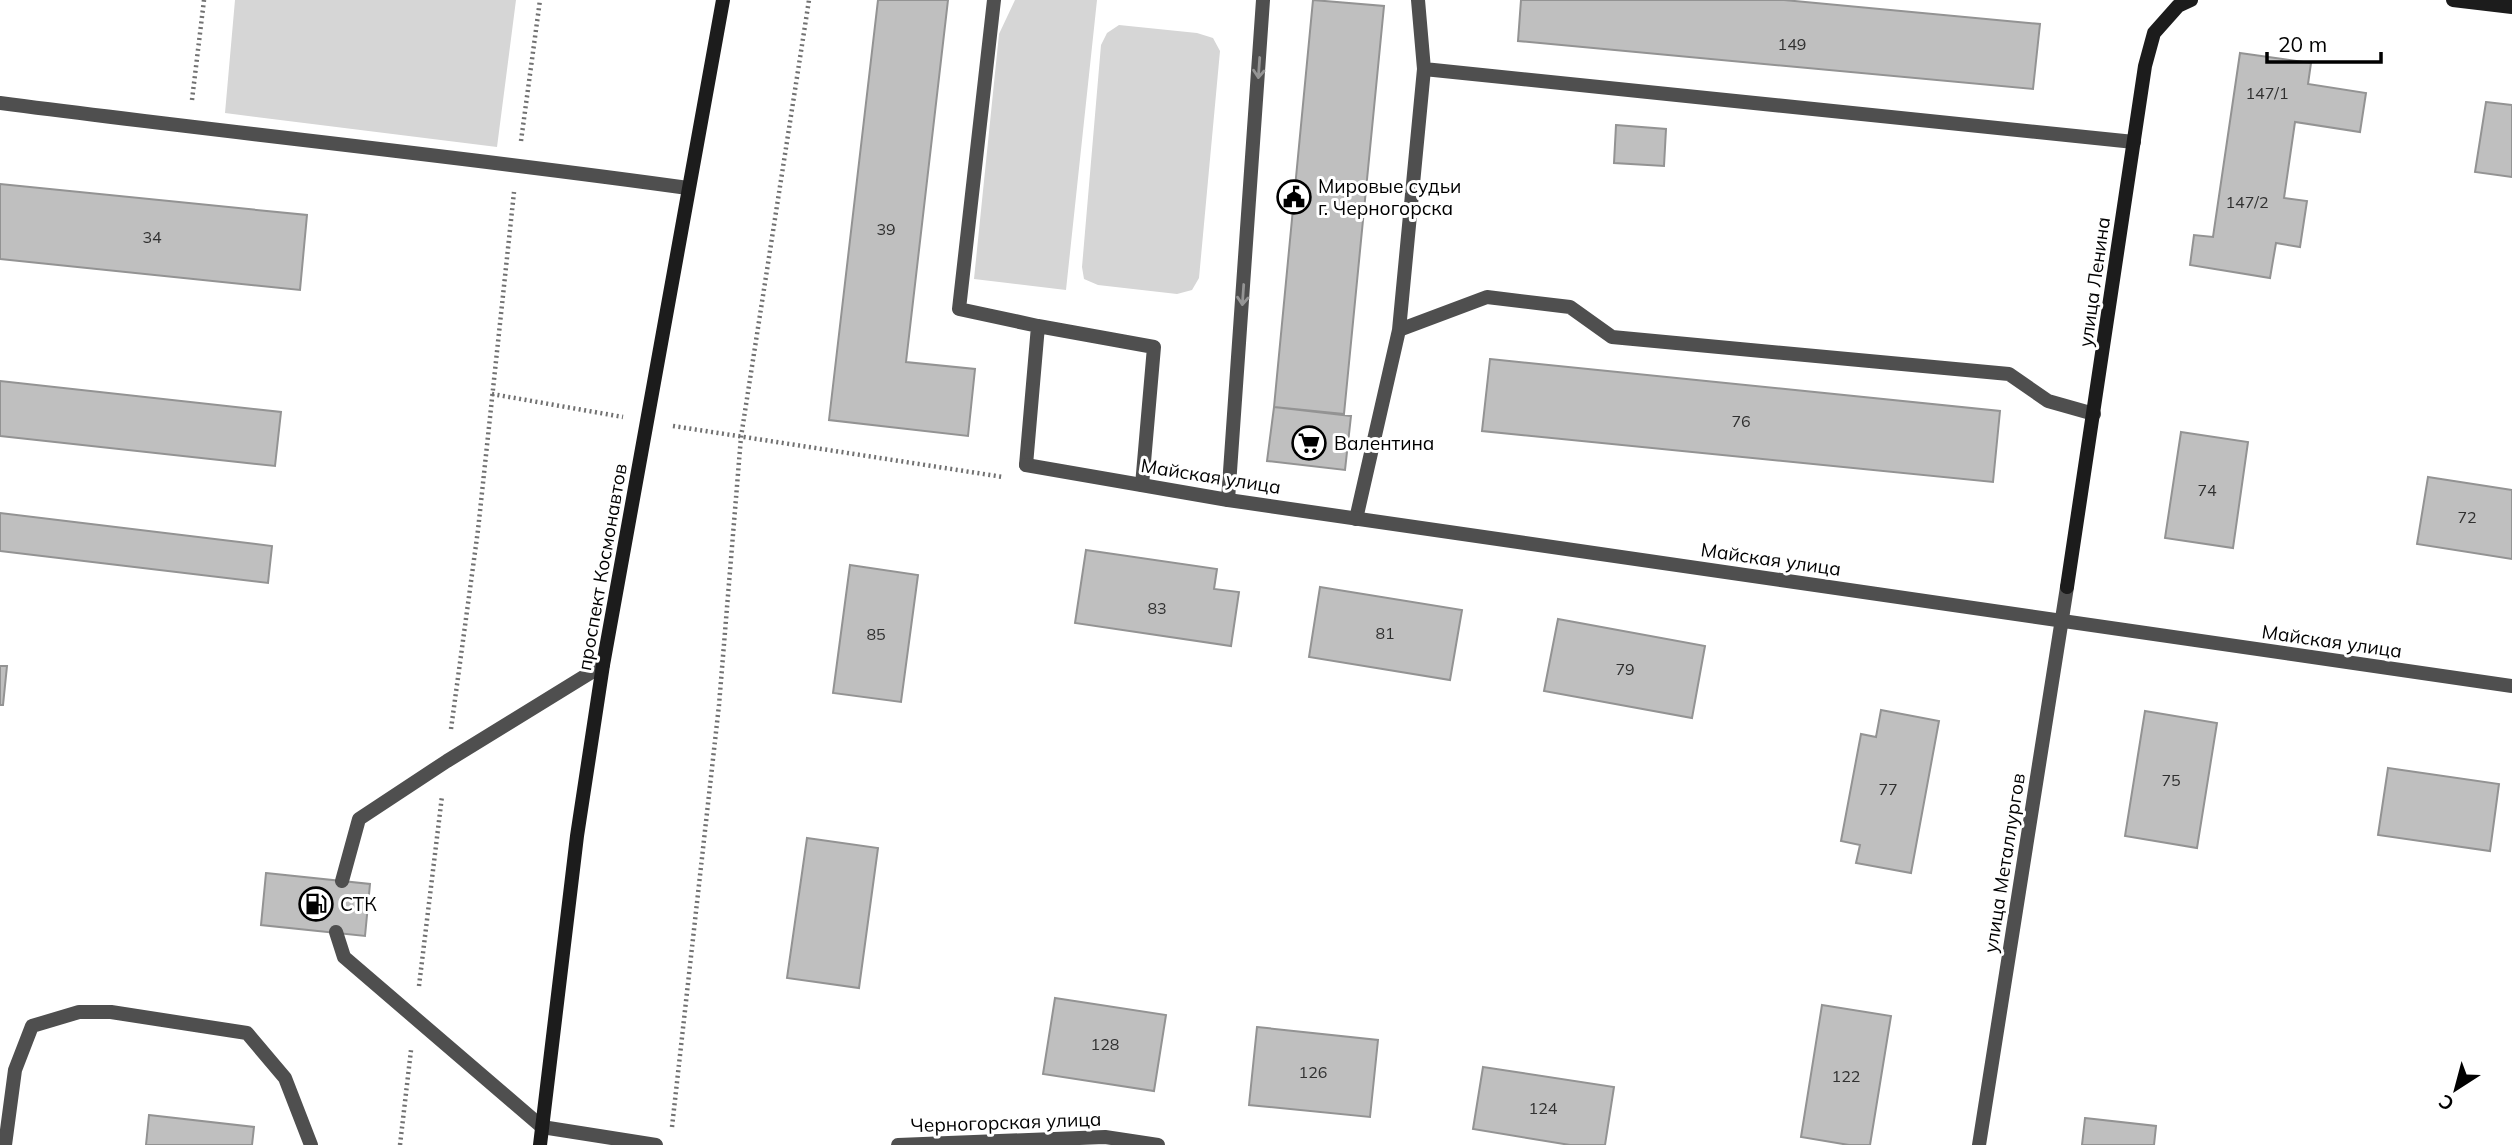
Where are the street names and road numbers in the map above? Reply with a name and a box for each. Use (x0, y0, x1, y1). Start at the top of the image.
street label: улица Ленина (2073, 215, 2115, 349)
street label: Майская улица (1139, 453, 1283, 499)
street label: проспект Космонавтов (572, 462, 632, 672)
street label: Майская улица (1699, 537, 1843, 581)
street label: Майская улица (2260, 619, 2404, 663)
street label: улица Металлургов (1978, 771, 2030, 955)
street label: Черногорская улица (910, 1107, 1102, 1137)

